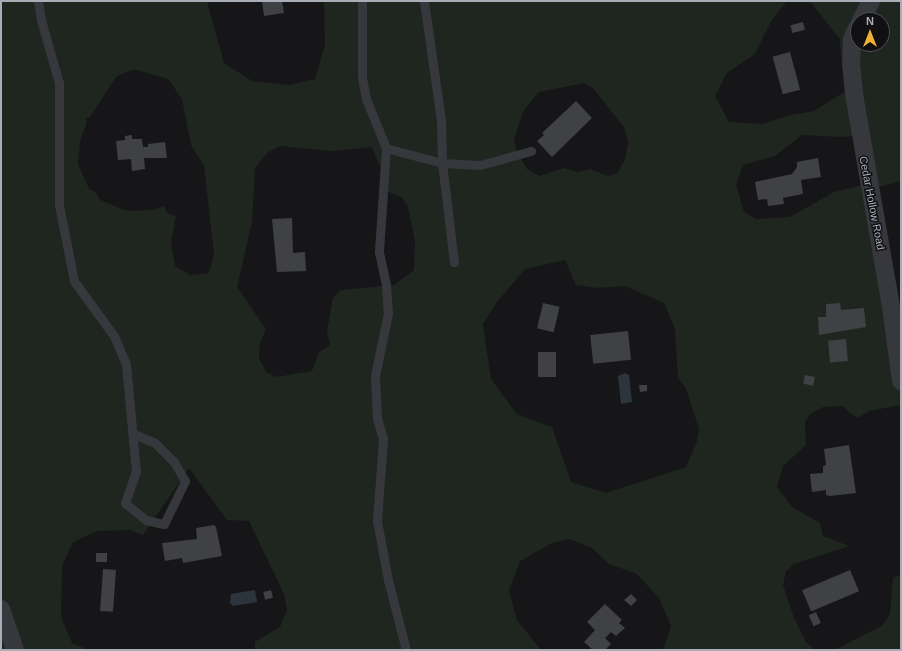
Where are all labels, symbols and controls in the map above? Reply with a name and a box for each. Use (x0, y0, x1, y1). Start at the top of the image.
north arrow (850, 12, 890, 52)
text: N (866, 15, 874, 27)
street label: Cedar Hollow Road (856, 155, 888, 251)

